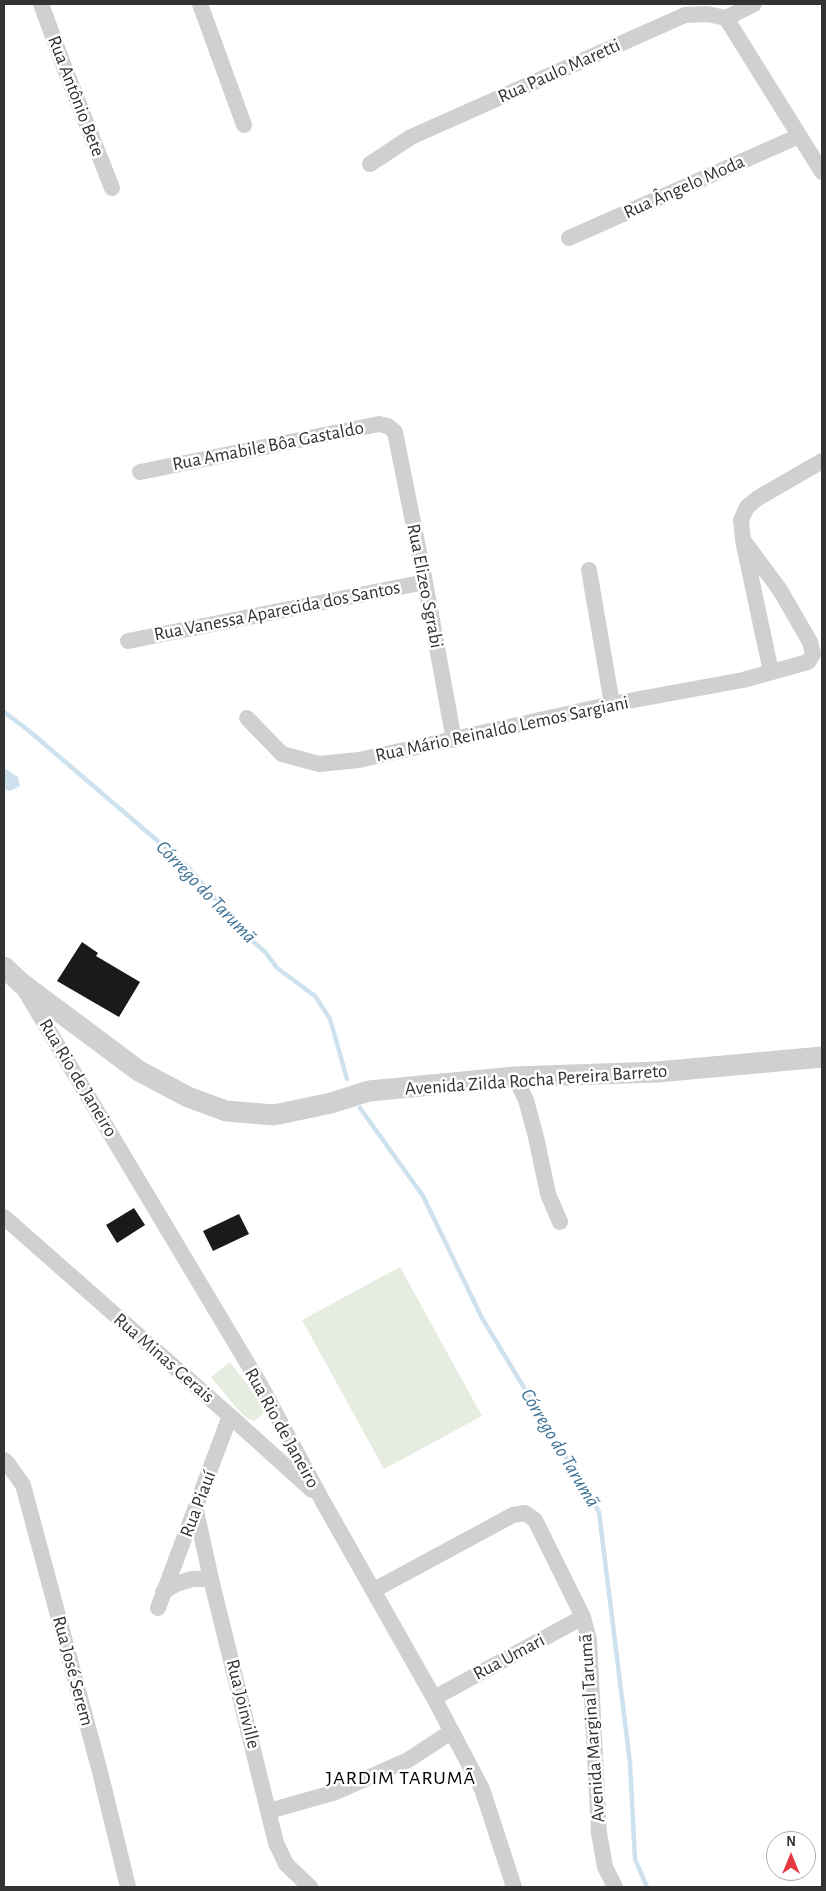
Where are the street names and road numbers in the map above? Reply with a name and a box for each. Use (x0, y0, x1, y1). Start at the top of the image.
street label: Rua Antônio Bete (43, 32, 109, 160)
street label: Rua Paulo Maretti (494, 34, 624, 108)
street label: Rua Ângelo Moda (620, 150, 748, 224)
street label: Rua Amabile Bôa Gastaldo (170, 416, 366, 476)
street label: Rua Elizeo Sgrabi (402, 522, 448, 650)
street label: Rua Vanessa Aparecida dos Santos (152, 576, 402, 646)
street label: Rua Mário Reinaldo Lemos Sargiani (373, 691, 631, 767)
street label: Rua Rio de Janeiro (34, 1015, 122, 1141)
street label: Avenida Zilda Rocha Pereira Barreto (404, 1059, 668, 1101)
street label: Rua Minas Gerais (109, 1308, 219, 1408)
street label: Rua Rio de Janeiro (240, 1364, 324, 1492)
street label: Rua Piauí (175, 1468, 221, 1540)
street label: Rua José Serem (47, 1613, 99, 1729)
street label: Rua Umari (469, 1629, 549, 1685)
street label: Avenida Marginal Tarumã (574, 1633, 610, 1823)
street label: Rua Joinville (221, 1657, 265, 1751)

